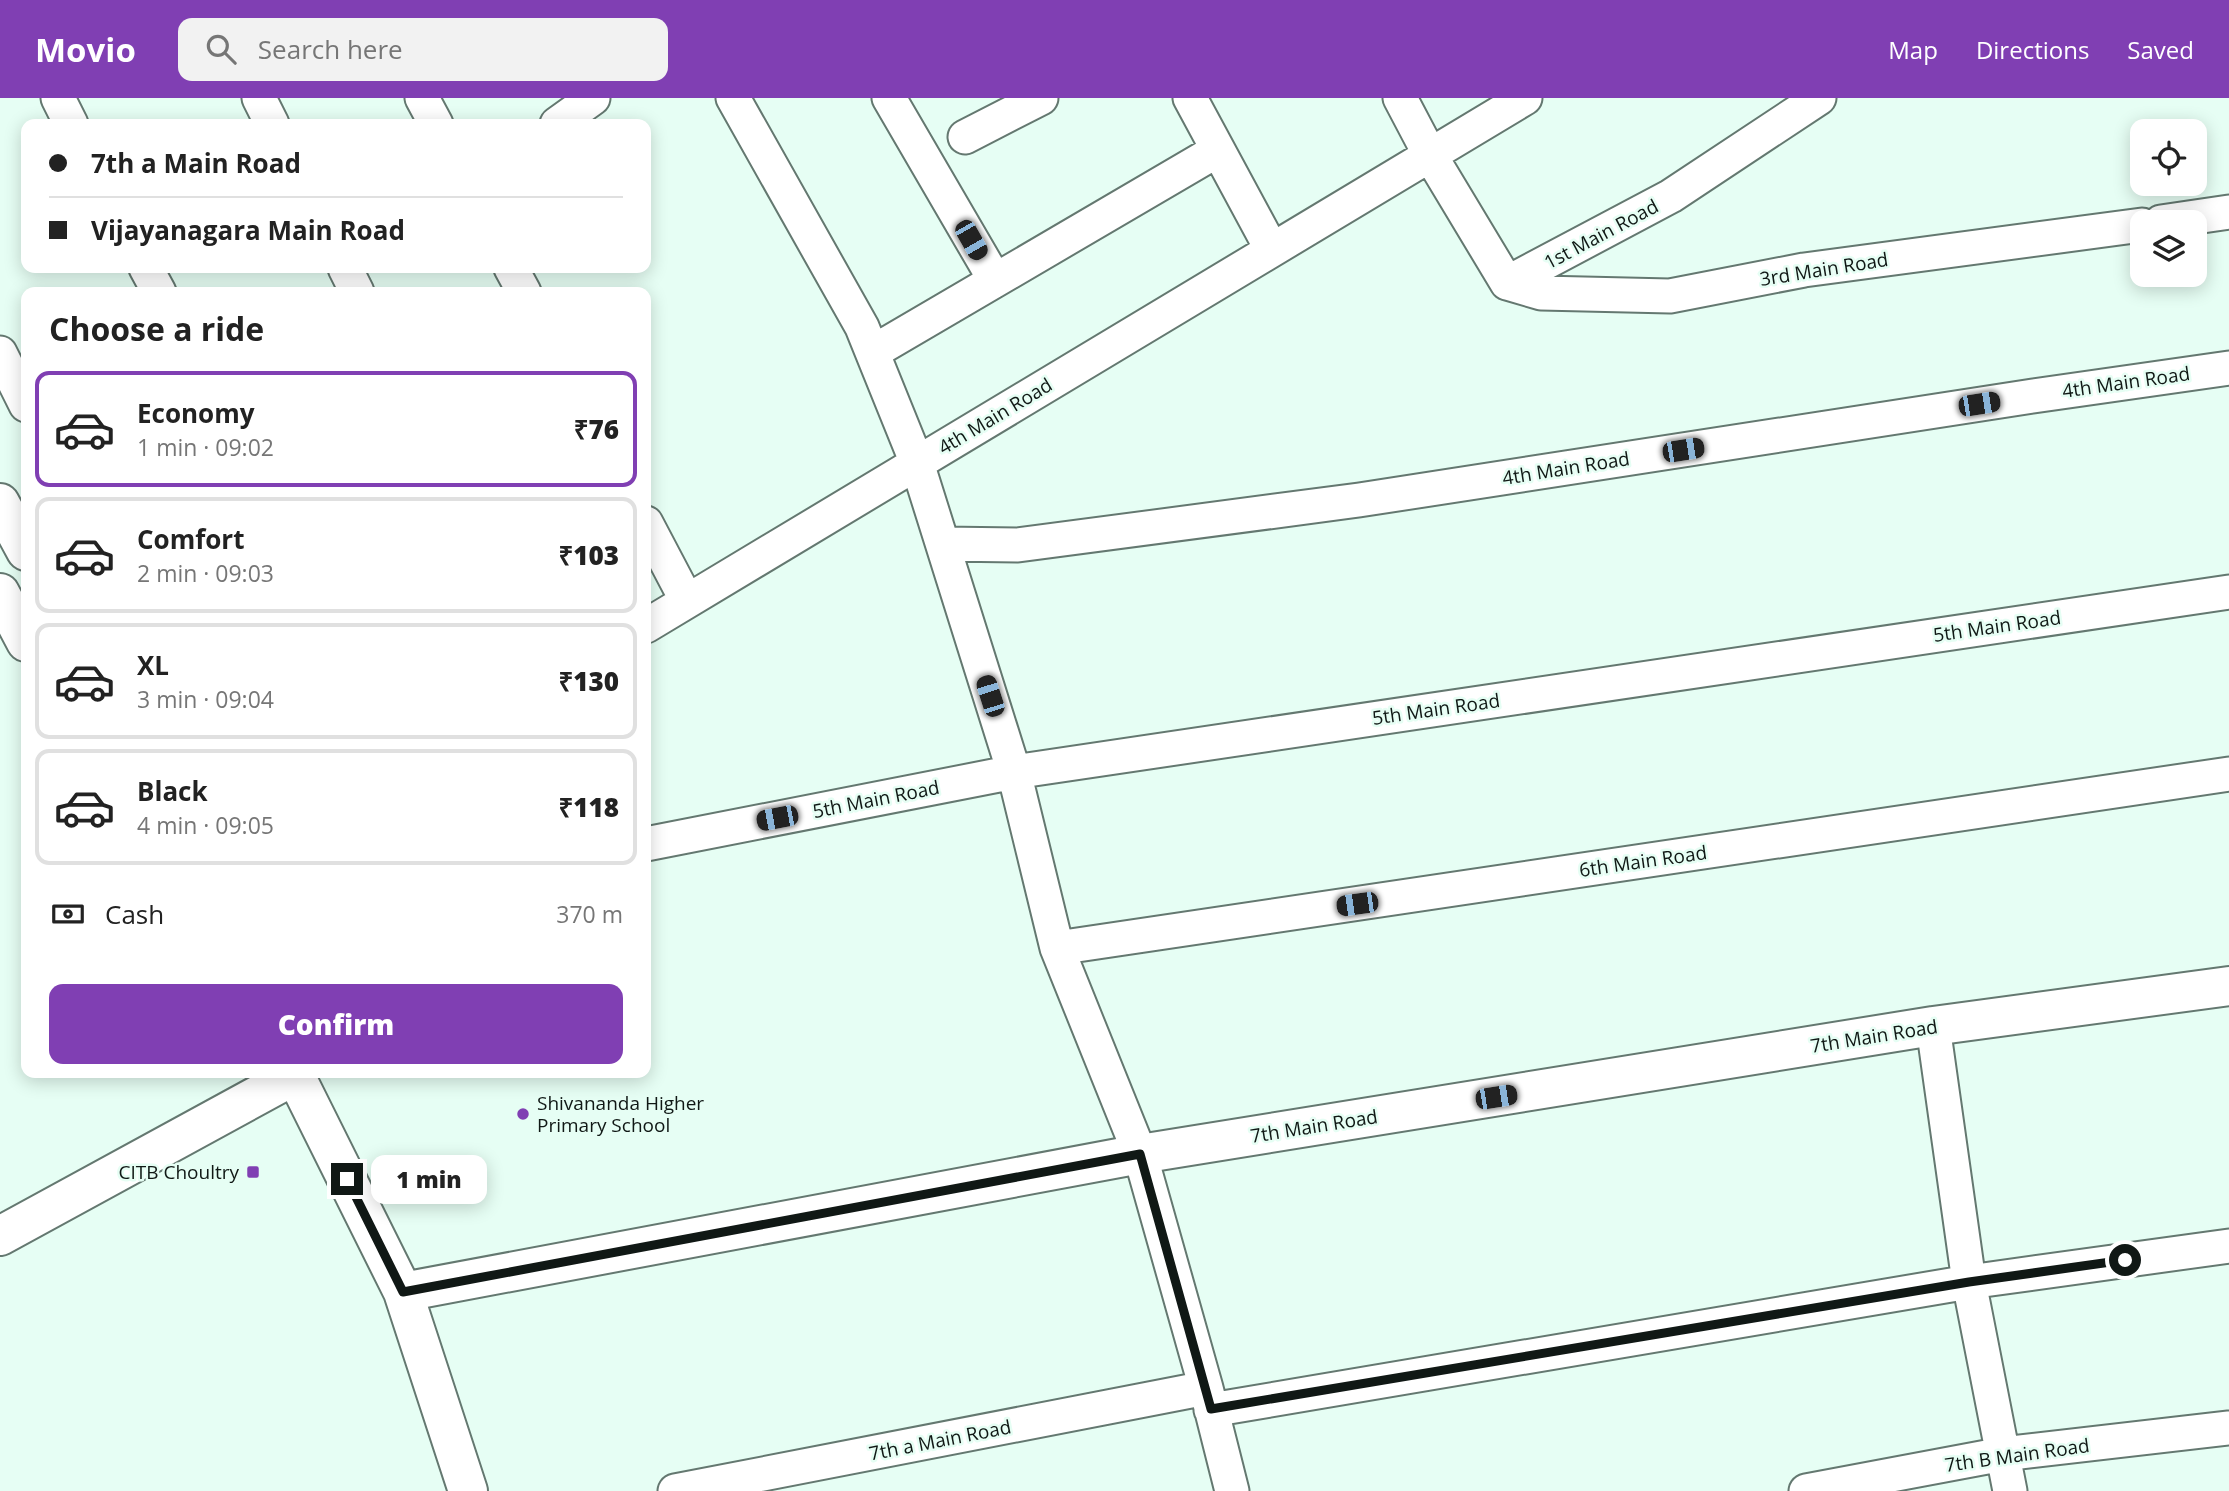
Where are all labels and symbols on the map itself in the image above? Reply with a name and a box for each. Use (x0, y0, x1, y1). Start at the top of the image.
street label: 1st Main Road (1539, 193, 1663, 275)
car (952, 217, 991, 263)
street label: 3rd Main Road (1758, 246, 1890, 292)
street label: 4th Main Road (2061, 360, 2191, 404)
street label: 4th Main Road (933, 372, 1057, 460)
car (1957, 390, 2002, 418)
car (1661, 436, 1706, 464)
street label: 4th Main Road (1500, 445, 1632, 491)
street label: 5th Main Road (1932, 604, 2062, 648)
car (974, 673, 1007, 719)
street label: 5th Main Road (1371, 687, 1501, 731)
street label: 5th Main Road (810, 774, 942, 824)
car (755, 804, 800, 832)
street label: 6th Main Road (1578, 839, 1708, 883)
car (1335, 891, 1380, 917)
street label: 7th Main Road (1808, 1013, 1940, 1059)
car (1474, 1083, 1519, 1111)
place label: Shivananda Higher Primary School (537, 1090, 704, 1138)
street label: 7th Main Road (1248, 1103, 1380, 1149)
marker: Shivananda Higher Primary School (515, 1106, 531, 1122)
callout: 1 min (372, 1154, 487, 1204)
place label: CITB Choultry (118, 1159, 239, 1185)
route end (331, 1163, 363, 1195)
marker: CITB Choultry (245, 1164, 261, 1180)
route start (2109, 1244, 2141, 1276)
street label: 7th a Main Road (867, 1413, 1013, 1467)
street label: 7th B Main Road (1943, 1432, 2091, 1478)

